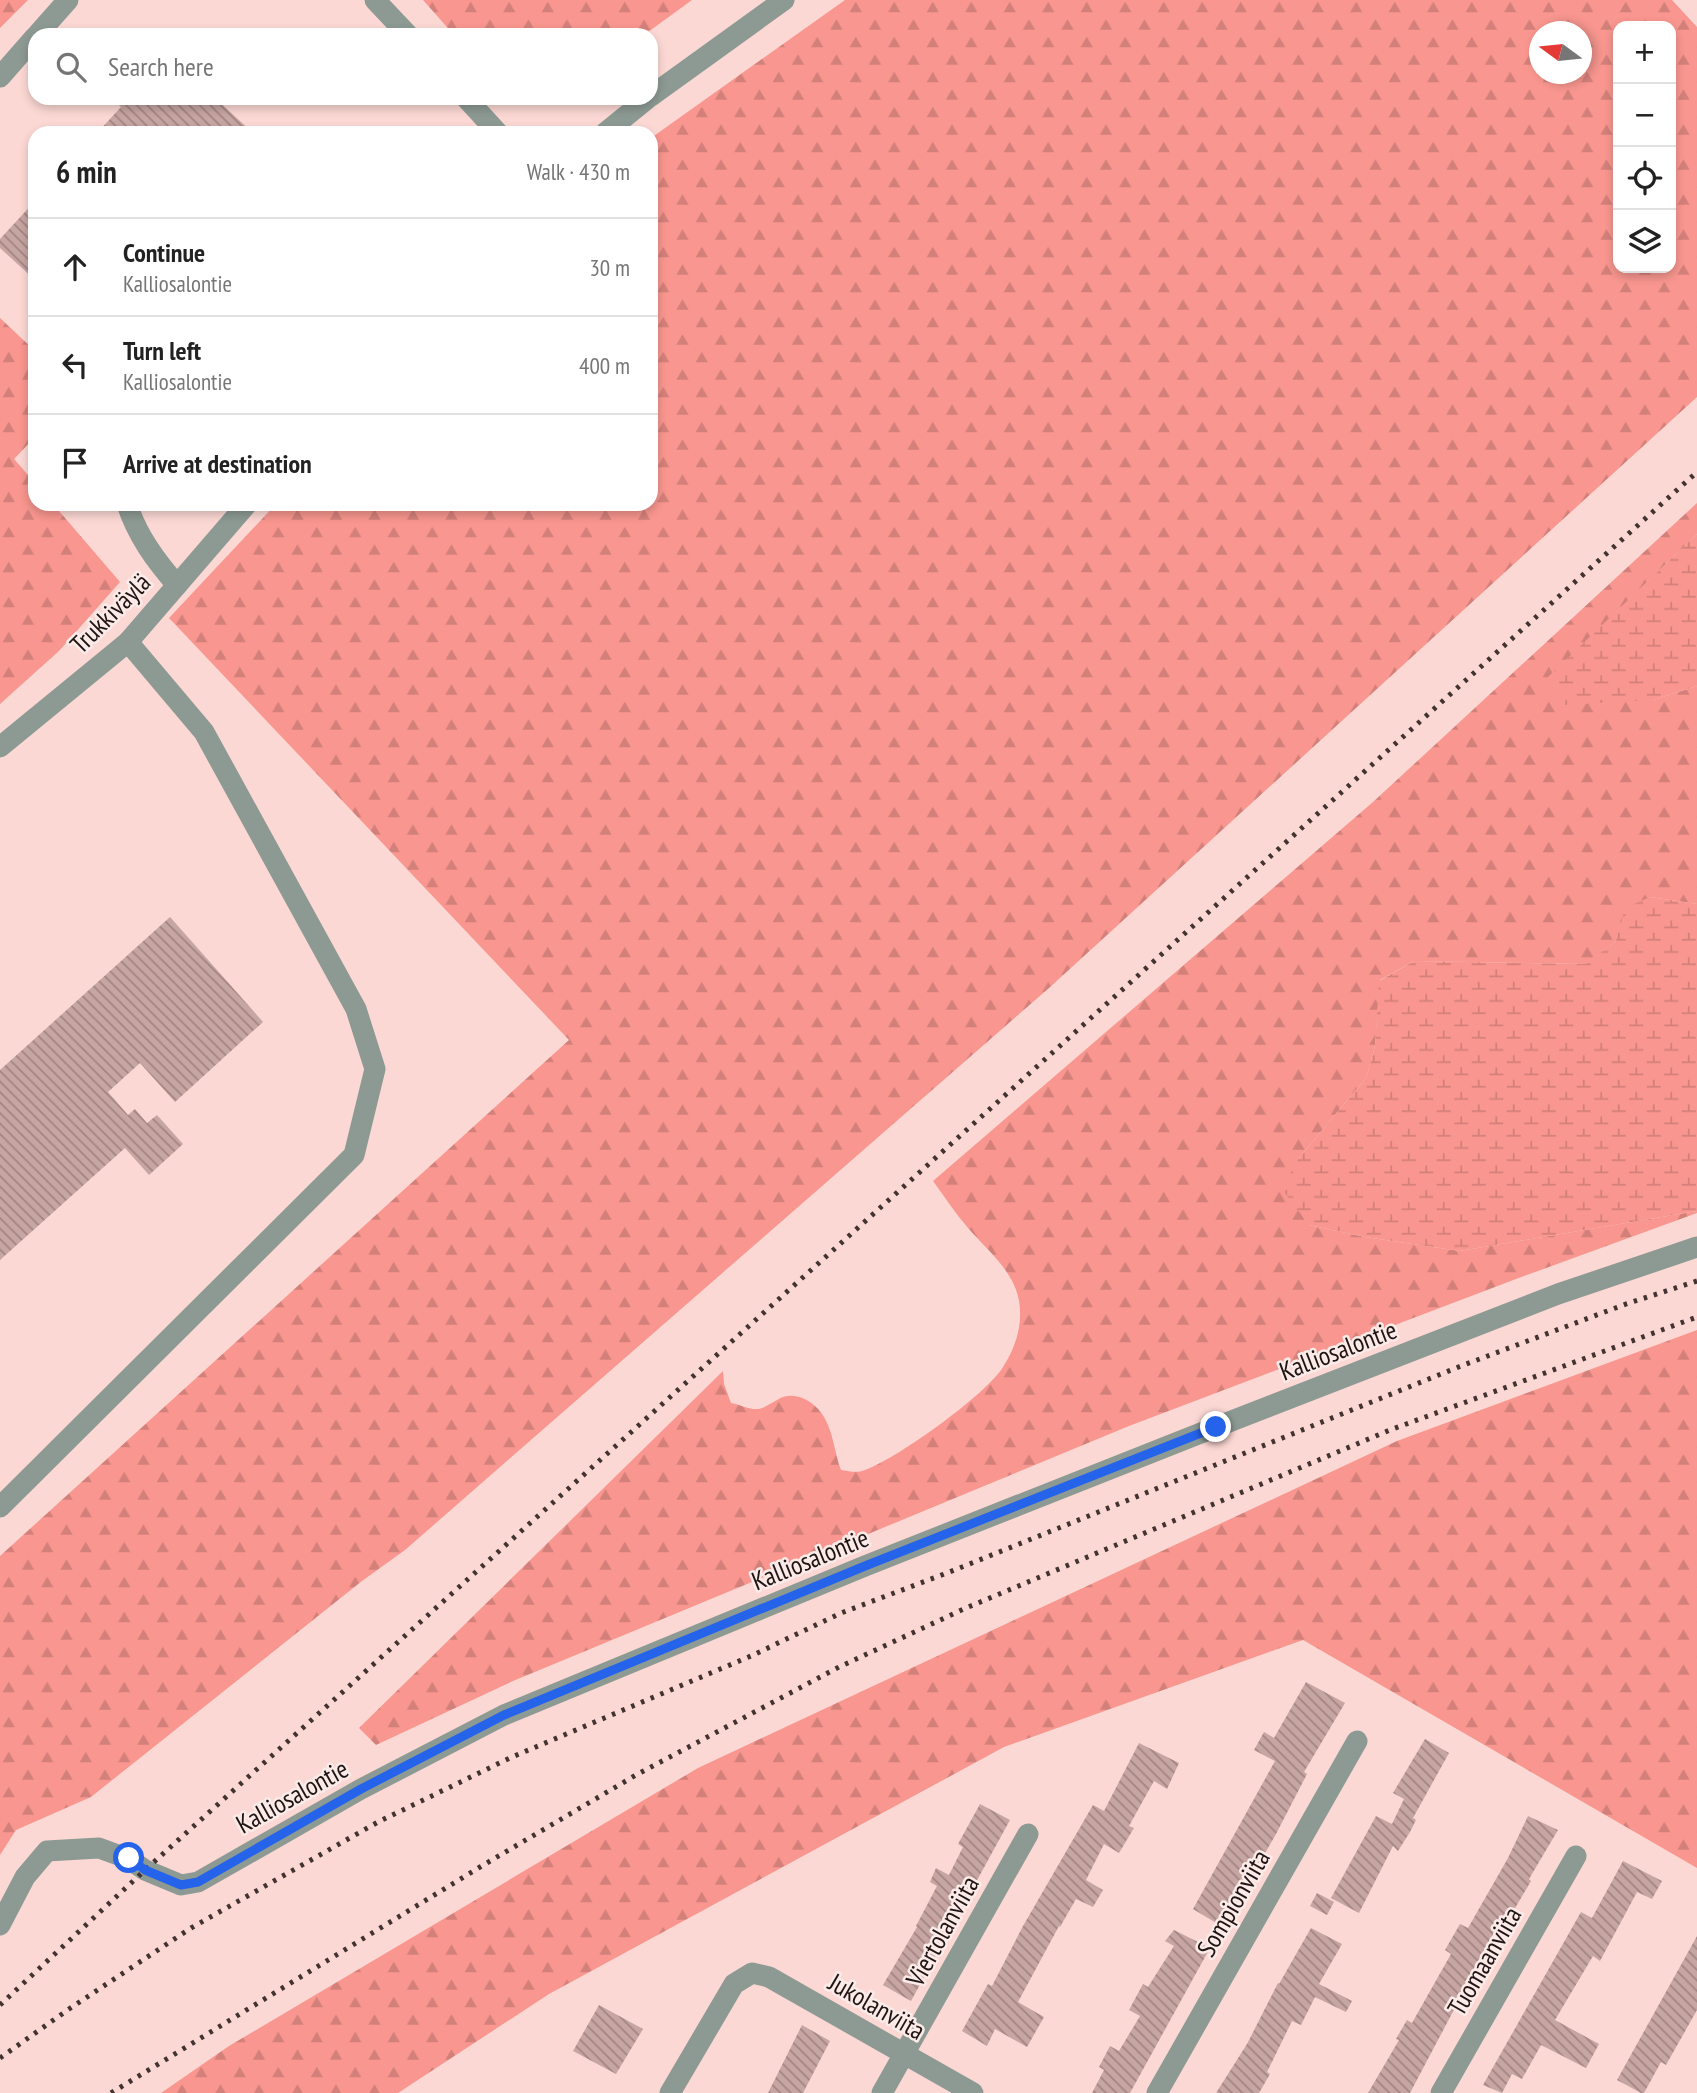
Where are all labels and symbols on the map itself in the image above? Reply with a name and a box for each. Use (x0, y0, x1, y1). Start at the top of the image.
north arrow (1529, 21, 1592, 84)
street label: Trukkiväylä (63, 566, 157, 660)
street label: Kalliosalontie (1275, 1313, 1401, 1387)
route end (1200, 1411, 1231, 1442)
street label: Kalliosalontie (747, 1521, 873, 1597)
street label: Kalliosalontie (230, 1752, 354, 1840)
route start (113, 1842, 144, 1873)
street label: Sompionviita (1189, 1844, 1277, 1962)
street label: Viertolanviita (898, 1870, 986, 1993)
street label: Tuomaanviita (1440, 1901, 1528, 2021)
street label: Jukolanviita (822, 1965, 931, 2047)

